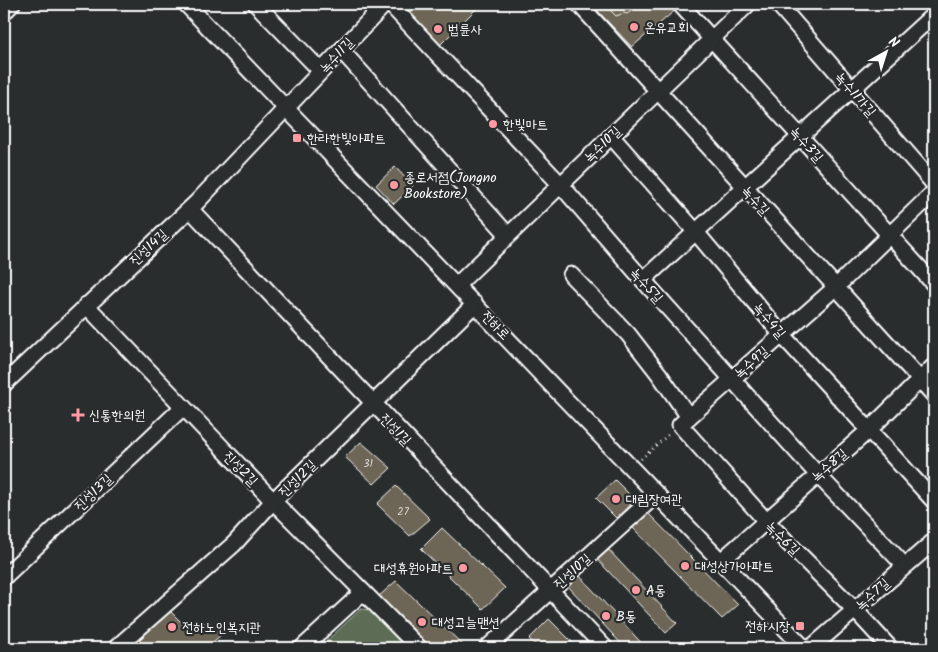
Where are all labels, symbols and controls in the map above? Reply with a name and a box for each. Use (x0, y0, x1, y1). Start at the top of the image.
place label: 온유교회 (644, 17, 689, 39)
place label: 법륜사 (448, 19, 483, 41)
marker: 온유교회 (628, 21, 640, 33)
marker: 법륜사 (432, 23, 444, 35)
north arrow (860, 28, 910, 78)
text: N (883, 31, 904, 54)
street label: 녹수11길 (314, 32, 360, 79)
street label: 녹수11가길 (829, 67, 882, 123)
place label: 한빛마트 (503, 114, 548, 136)
marker: 한빛마트 (487, 118, 499, 130)
street label: 녹수10길 (579, 121, 627, 168)
street label: 녹수3길 (784, 122, 829, 168)
place label: 한라한빛아파트 (307, 128, 386, 150)
marker: 한라한빛아파트 (291, 132, 303, 144)
place label: 종로서점(Jongno Bookstore) (404, 167, 497, 205)
marker: 종로서점(Jongno Bookstore) (388, 179, 400, 191)
street label: 녹수길 (736, 181, 775, 221)
street label: 진성14길 (124, 224, 174, 271)
street label: 녹수5길 (624, 263, 669, 309)
street label: 녹수4길 (747, 298, 791, 344)
street label: 전하로 (476, 306, 515, 345)
street label: 녹수9길 (729, 341, 775, 384)
place label: 신통한의원 (89, 405, 145, 427)
marker: 신통한의원 (71, 408, 85, 422)
street label: 진성1길 (374, 408, 417, 452)
street label: 녹수8길 (807, 443, 853, 488)
street label: 진성2길 (218, 446, 263, 492)
street label: 진성12길 (273, 454, 323, 503)
house number: 31 (363, 455, 373, 473)
street label: 진성13길 (69, 468, 118, 517)
place label: 대림장여관 (626, 489, 682, 511)
marker: 대림장여관 (610, 493, 622, 505)
house number: 27 (397, 503, 410, 521)
street label: 녹수6길 (760, 516, 805, 562)
street label: 진성10길 (549, 548, 597, 595)
place label: 대성상가아파트 (695, 556, 774, 578)
place label: 대성휴원아파트 (374, 558, 453, 580)
marker: 대성상가아파트 (679, 560, 691, 572)
marker: 대성휴원아파트 (457, 562, 469, 574)
street label: 녹수7길 (850, 573, 896, 616)
place label: A동 (646, 580, 666, 602)
marker: A동 (630, 584, 642, 596)
place label: B동 (616, 606, 636, 628)
marker: B동 (600, 610, 612, 622)
place label: 대성고늘맨션 (432, 612, 500, 634)
marker: 대성고늘맨션 (416, 616, 428, 628)
place label: 전하시장 (745, 616, 791, 638)
place label: 전하노인복지관 (182, 617, 261, 639)
marker: 전하시장 (794, 620, 806, 632)
marker: 전하노인복지관 (166, 621, 178, 633)

